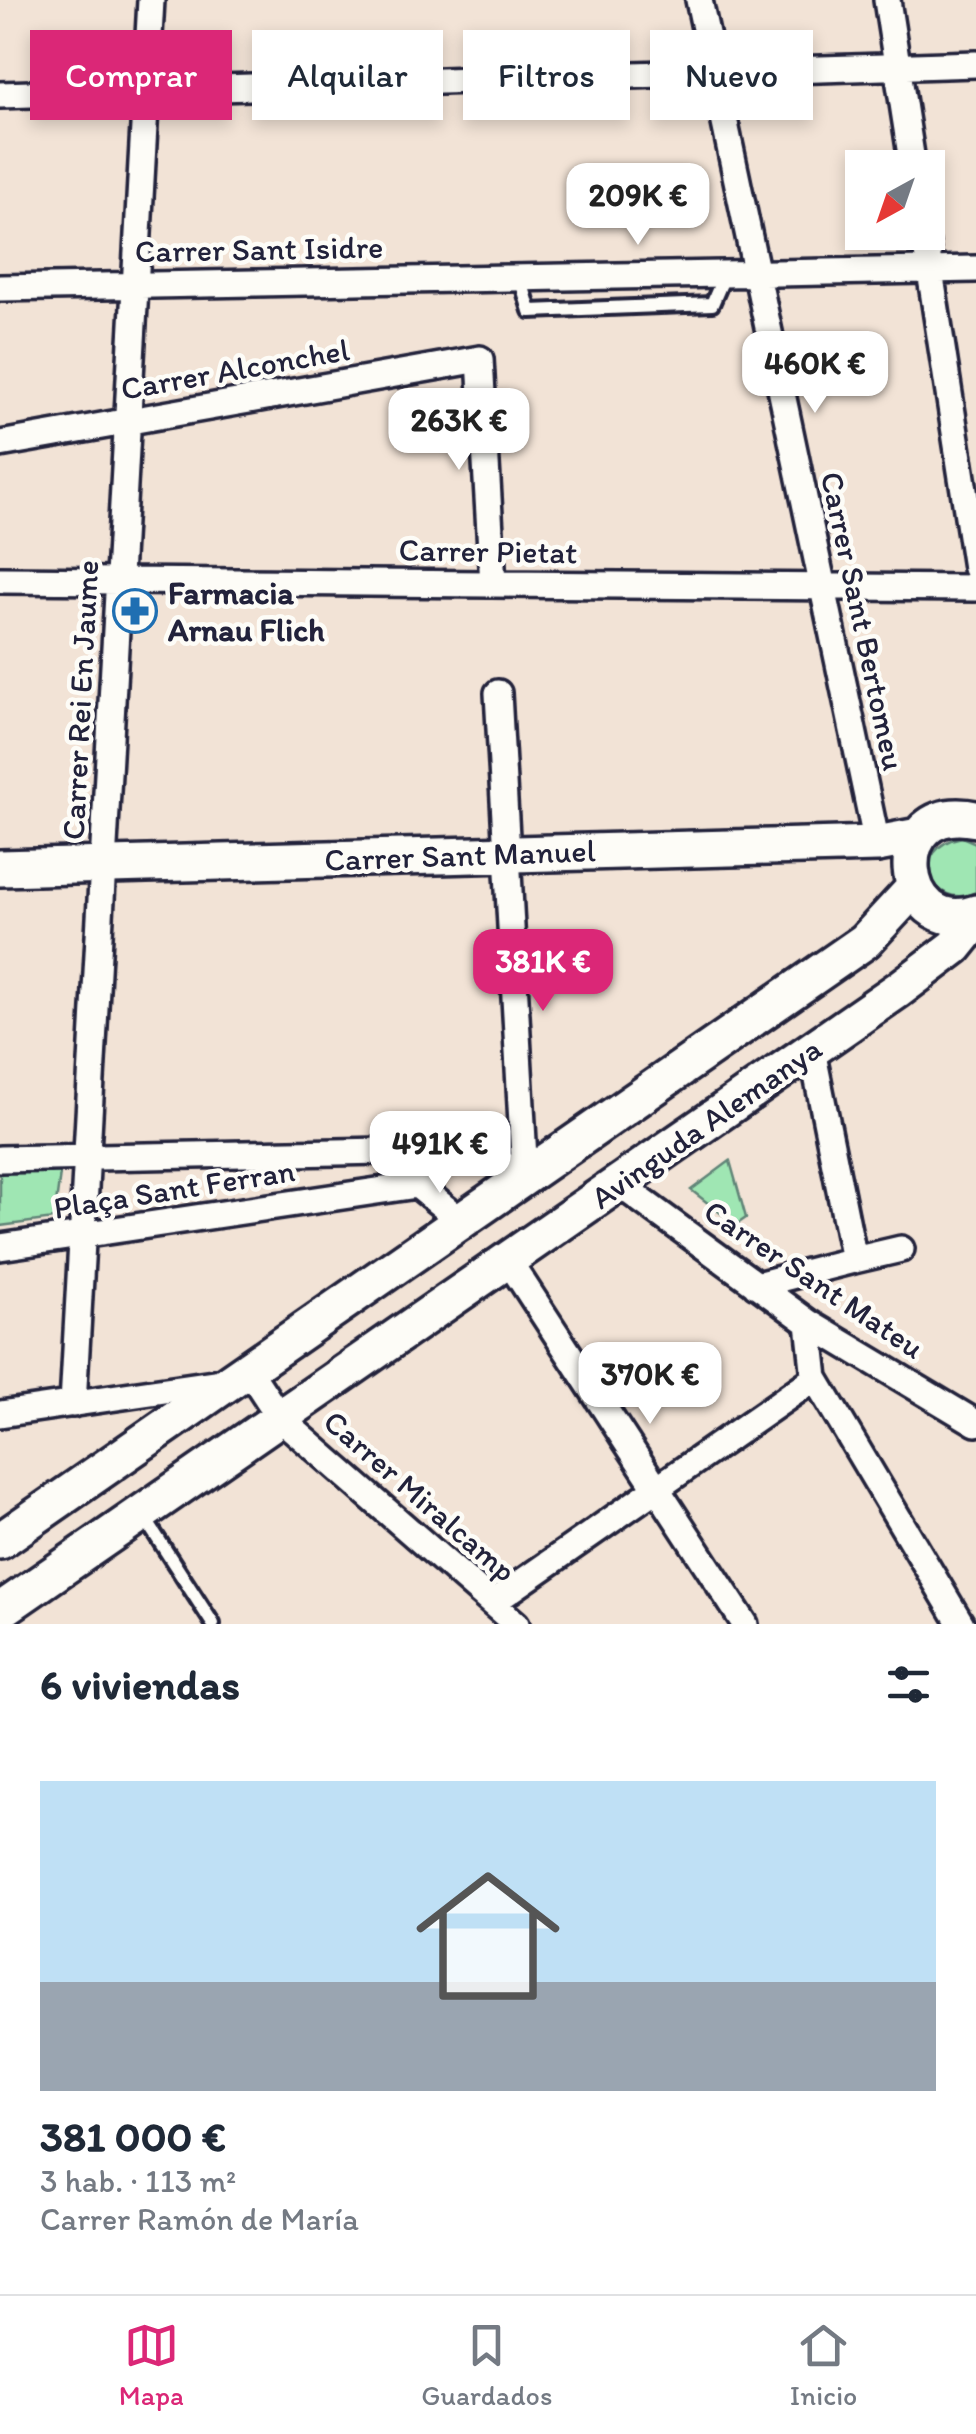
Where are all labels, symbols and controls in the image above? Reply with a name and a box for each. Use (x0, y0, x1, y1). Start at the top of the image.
chip: Comprar (30, 30, 232, 120)
chip: Alquilar (252, 30, 443, 120)
chip: Filtros (463, 30, 630, 120)
chip: Nuevo (650, 30, 813, 120)
north arrow (845, 150, 945, 250)
map controls (845, 150, 945, 250)
pin: 209K € (557, 163, 719, 248)
text: 209K € (588, 176, 688, 214)
street label: Carrer Sant Isidre (134, 228, 384, 270)
street label: Carrer Alconchel (118, 330, 352, 408)
pin: 460K € (734, 331, 896, 416)
text: 460K € (764, 344, 866, 382)
pin: 263K € (378, 388, 540, 473)
text: 263K € (410, 401, 508, 439)
street label: Carrer Sant Bertomeu (813, 468, 913, 774)
street label: Carrer Pietat (398, 530, 578, 572)
street label: Carrer Rei En Jaume (54, 559, 106, 841)
place label: Farmacia Arnau Flich (167, 574, 325, 649)
pharmacy icon: Farmacia Arnau Flich (112, 588, 158, 634)
street label: Carrer Sant Manuel (324, 831, 596, 879)
pin: 381K € (462, 929, 624, 1014)
text: 381K € (495, 942, 591, 980)
street label: Avinguda Alemanya (583, 1029, 829, 1217)
pin: 491K € (359, 1111, 521, 1196)
text: 491K € (392, 1124, 488, 1162)
street label: Plaça Sant Ferran (51, 1151, 297, 1227)
street label: Carrer Sant Mateu (697, 1192, 931, 1367)
pin: 370K € (569, 1342, 731, 1427)
text: 370K € (601, 1355, 699, 1393)
street label: Carrer Miralcamp (316, 1402, 524, 1590)
icon: filters (881, 1657, 936, 1712)
text: 6 viviendas (40, 1659, 240, 1710)
icon: home (398, 1846, 578, 2026)
text: 381 000 € (40, 2111, 226, 2162)
text: 3 hab. · 113 m² (40, 2162, 236, 2200)
text: Carrer Ramón de María (40, 2200, 359, 2238)
tab: Mapa (119, 2318, 184, 2412)
tab: Guardados (421, 2318, 552, 2412)
tab: Inicio (790, 2318, 857, 2412)

